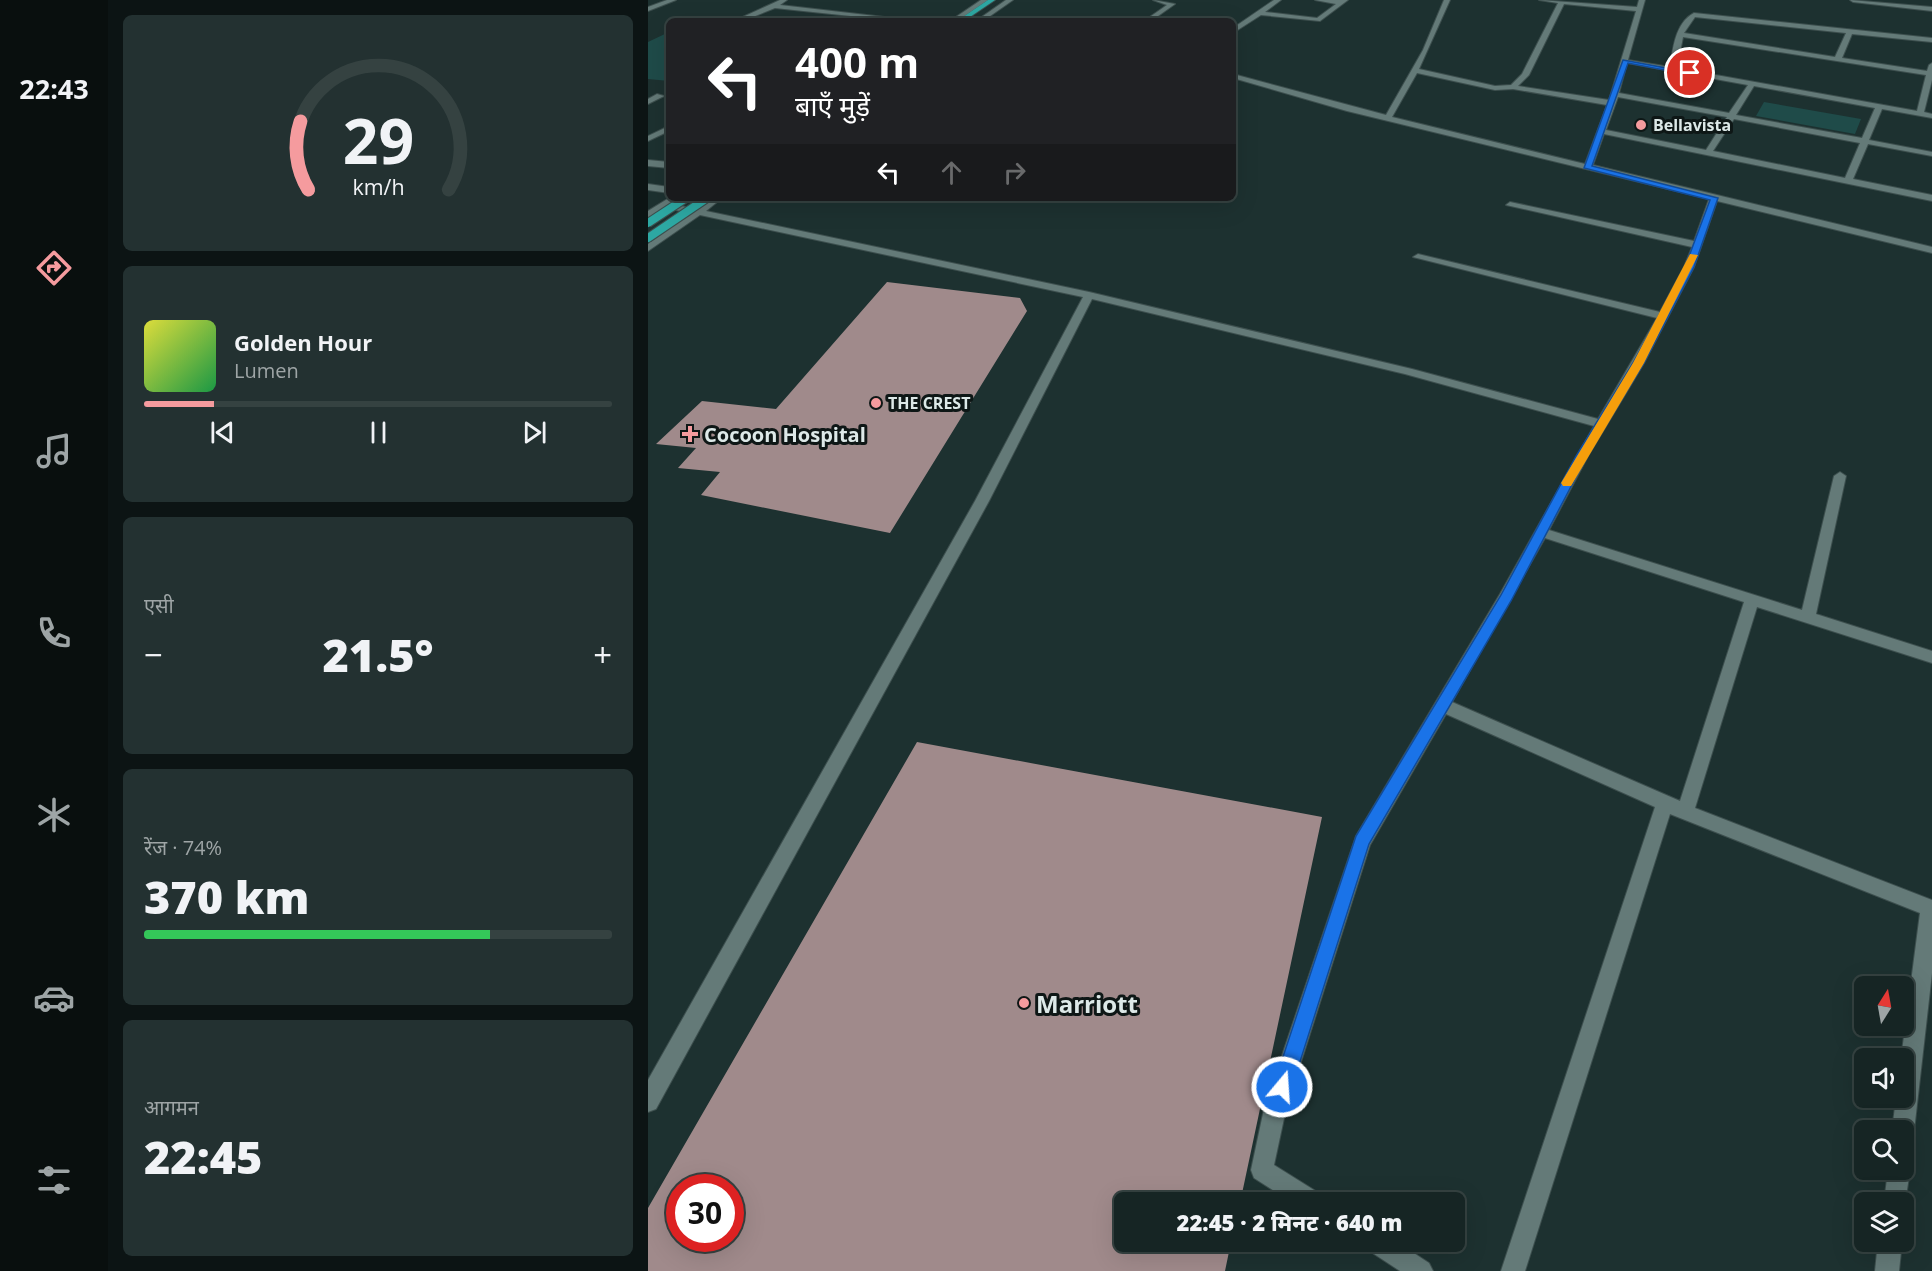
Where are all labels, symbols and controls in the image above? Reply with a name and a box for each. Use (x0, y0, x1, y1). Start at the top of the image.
text: 400 m (795, 33, 919, 90)
icon: left (696, 42, 774, 120)
pin (1664, 47, 1715, 98)
icon: arrive (1673, 56, 1706, 89)
text: 22:43 (19, 70, 89, 107)
text: बाएँ मुड़ें (795, 87, 870, 124)
text: 29 (342, 97, 414, 182)
place label: Bellavista (1653, 114, 1731, 136)
marker: Bellavista (1634, 118, 1648, 132)
icon: left (872, 156, 905, 189)
icon: ahead (935, 156, 968, 189)
icon: right (998, 156, 1031, 189)
text: km/h (352, 172, 404, 201)
icon: directions (33, 247, 75, 289)
text: Golden Hour (234, 327, 372, 357)
text: Lumen (234, 357, 299, 384)
place label: THE CREST (888, 392, 970, 414)
marker: THE CREST (869, 396, 883, 410)
icon: previous (206, 416, 239, 449)
icon: pause (362, 416, 395, 449)
icon: next (518, 416, 551, 449)
place label: Cocoon Hospital (704, 421, 866, 448)
marker: Cocoon Hospital (681, 425, 699, 443)
icon: music (33, 430, 75, 472)
text: एसी (144, 592, 174, 619)
icon: phone (33, 612, 75, 654)
text: 21.5° (322, 624, 434, 685)
text: − (144, 632, 163, 677)
text: + (593, 632, 612, 677)
icon: climate (33, 794, 75, 836)
text: रेंज · 74% (144, 834, 222, 861)
text: 370 km (144, 866, 309, 927)
north arrow (1854, 976, 1914, 1036)
map controls (1854, 976, 1914, 1252)
icon: car (33, 977, 75, 1019)
place label: Marriott (1036, 987, 1138, 1020)
marker: Marriott (1017, 996, 1031, 1010)
button: sound (1854, 1048, 1914, 1108)
position arrow (1250, 1055, 1314, 1119)
text: आगमन (144, 1094, 199, 1121)
button: search (1854, 1120, 1914, 1180)
text: 22:45 (144, 1126, 262, 1187)
icon: filters (33, 1159, 75, 1201)
speed limit sign: 30 (666, 1174, 744, 1252)
button: layers (1854, 1192, 1914, 1252)
text: 22:45 · 2 मिनट · 640 m (1177, 1207, 1402, 1237)

